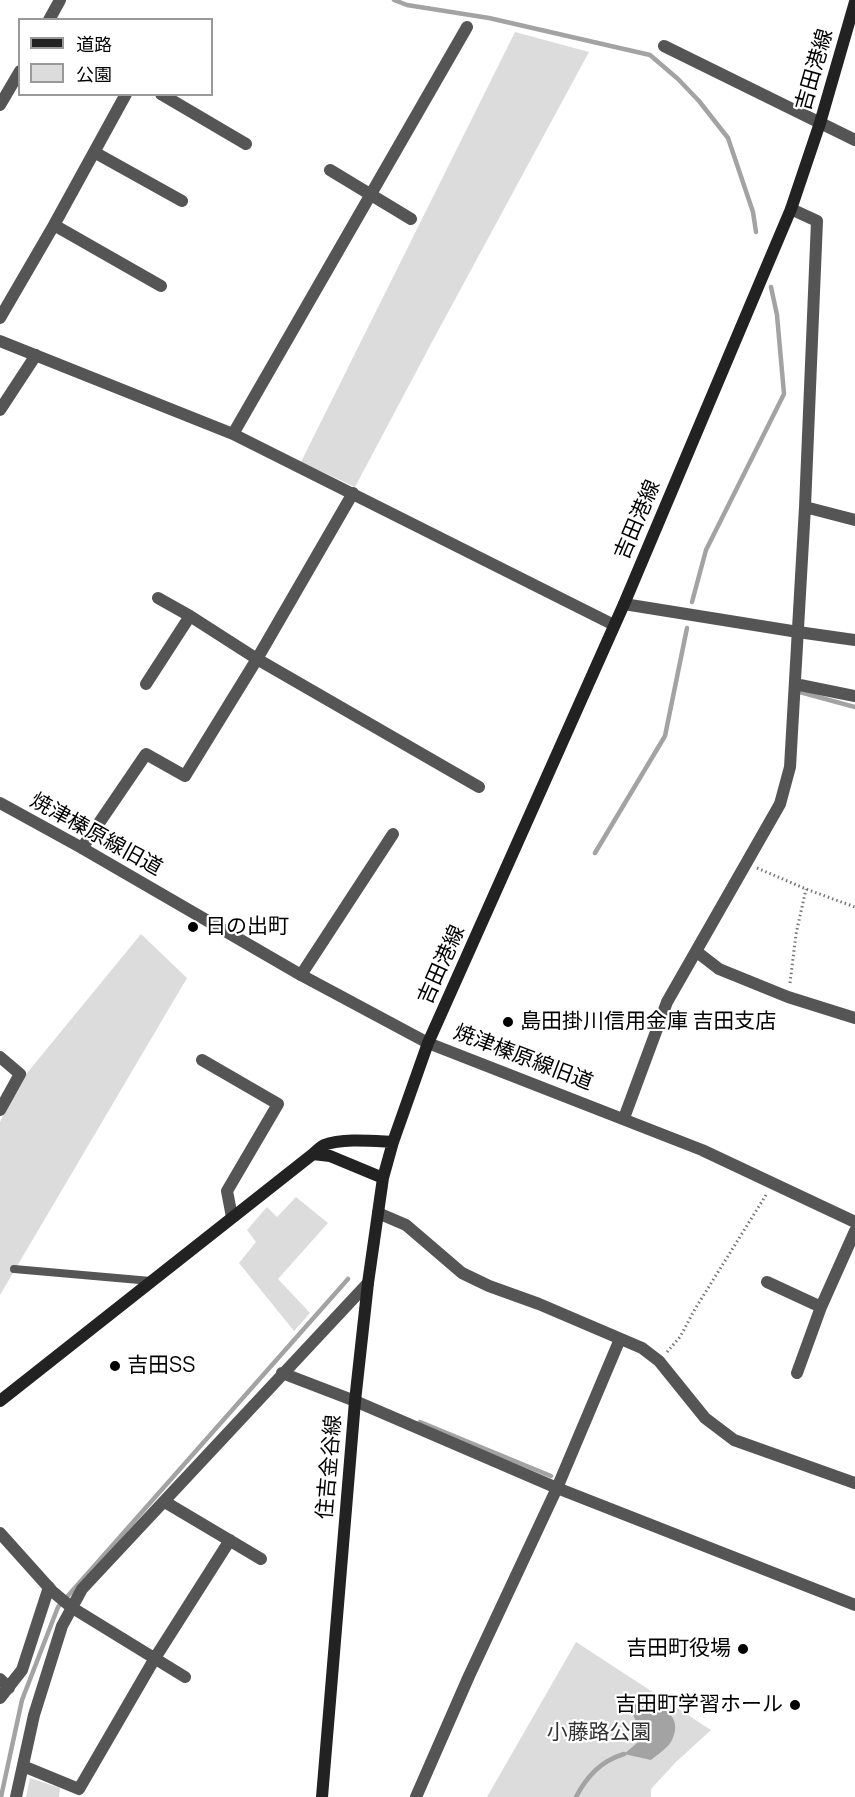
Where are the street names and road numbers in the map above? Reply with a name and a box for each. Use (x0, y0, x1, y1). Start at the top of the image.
street label: 吉田港線 (791, 26, 839, 114)
street label: 吉田港線 (610, 476, 666, 564)
street label: 焼津榛原線旧道 (26, 788, 166, 882)
street label: 吉田港線 (413, 922, 471, 1008)
street label: 焼津榛原線旧道 (450, 1020, 596, 1096)
street label: 住吉金谷線 (313, 1414, 347, 1520)

